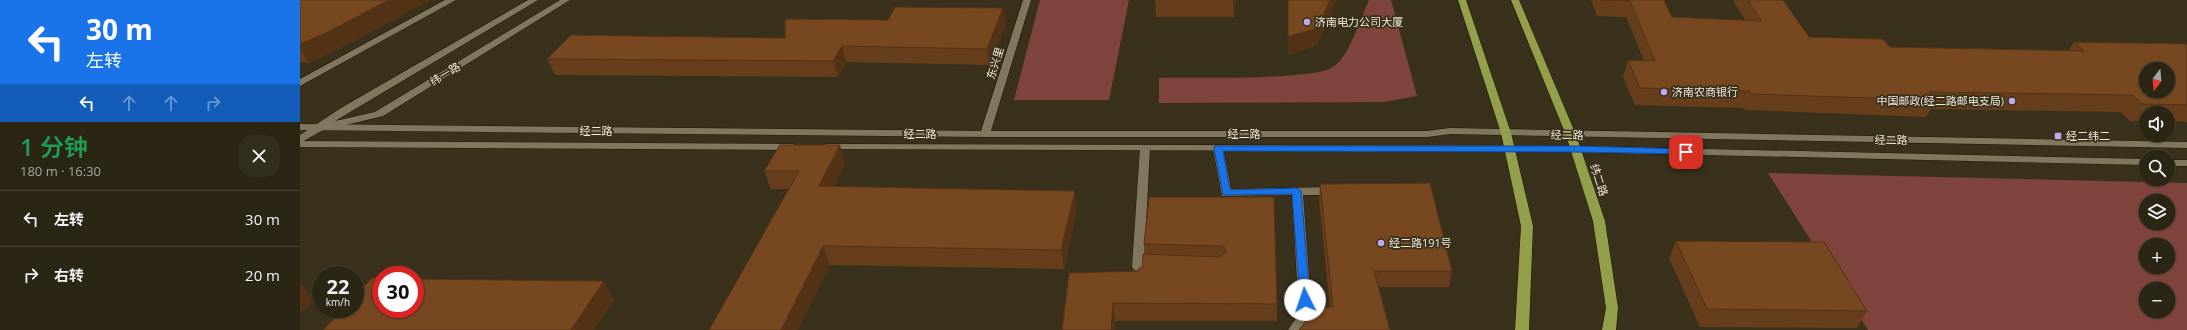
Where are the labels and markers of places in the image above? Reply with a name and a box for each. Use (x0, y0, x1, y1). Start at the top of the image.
place label: 济南电力公司大厦 (1315, 14, 1403, 29)
marker: 济南电力公司大厦 (1302, 17, 1312, 27)
place label: 济南农商银行 (1672, 84, 1738, 99)
marker: 济南农商银行 (1659, 87, 1669, 97)
place label: 中国邮政(经二路邮电支局) (1877, 93, 2004, 108)
marker: 中国邮政(经二路邮电支局) (2007, 96, 2017, 106)
place label: 经二纬二 (2066, 128, 2110, 143)
marker: 经二纬二 (2053, 131, 2063, 141)
pin (1669, 135, 1703, 169)
place label: 经二路191号 (1389, 235, 1452, 250)
marker: 经二路191号 (1376, 238, 1386, 248)

